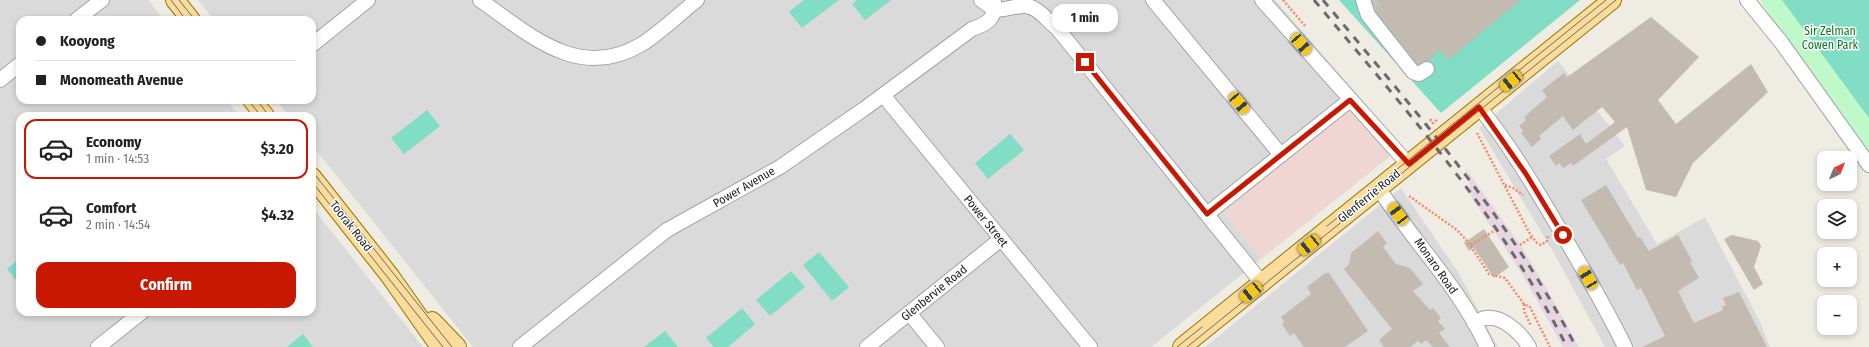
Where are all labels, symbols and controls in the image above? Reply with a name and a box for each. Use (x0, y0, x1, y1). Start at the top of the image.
callout: 1 min (1052, 4, 1118, 32)
text: 1 min (1071, 10, 1099, 25)
park label: Sir Zelman Cowen Park (1802, 24, 1859, 52)
car (1289, 31, 1313, 57)
text: Kooyong (60, 32, 115, 50)
route end (1076, 53, 1094, 71)
car (1498, 69, 1524, 93)
text: Monomeath Avenue (60, 71, 183, 89)
car (1227, 90, 1251, 116)
icon: car (38, 131, 74, 167)
text: Economy (86, 133, 141, 151)
text: $3.20 (261, 140, 294, 158)
text: 1 min · 14:53 (86, 151, 149, 166)
north arrow (1817, 151, 1857, 191)
map controls (1817, 151, 1857, 335)
street label: Power Avenue (711, 164, 777, 210)
street label: Glenferrie Road (1335, 166, 1403, 226)
street label: Power Street (961, 192, 1011, 250)
icon: car (38, 197, 74, 233)
street label: Toorak Road (327, 198, 375, 254)
text: Comfort (86, 199, 137, 217)
button: layers (1817, 199, 1857, 239)
car (1386, 201, 1410, 227)
text: $4.32 (261, 206, 294, 224)
text: 2 min · 14:54 (86, 217, 150, 232)
route start (1554, 226, 1572, 244)
car (1296, 233, 1322, 257)
street label: Monaro Road (1412, 235, 1460, 297)
button: + (1817, 247, 1857, 287)
button: Confirm (36, 262, 296, 308)
street label: Glenbervie Road (898, 262, 970, 324)
car (1577, 265, 1599, 291)
car (1238, 280, 1264, 304)
button: − (1817, 295, 1857, 335)

